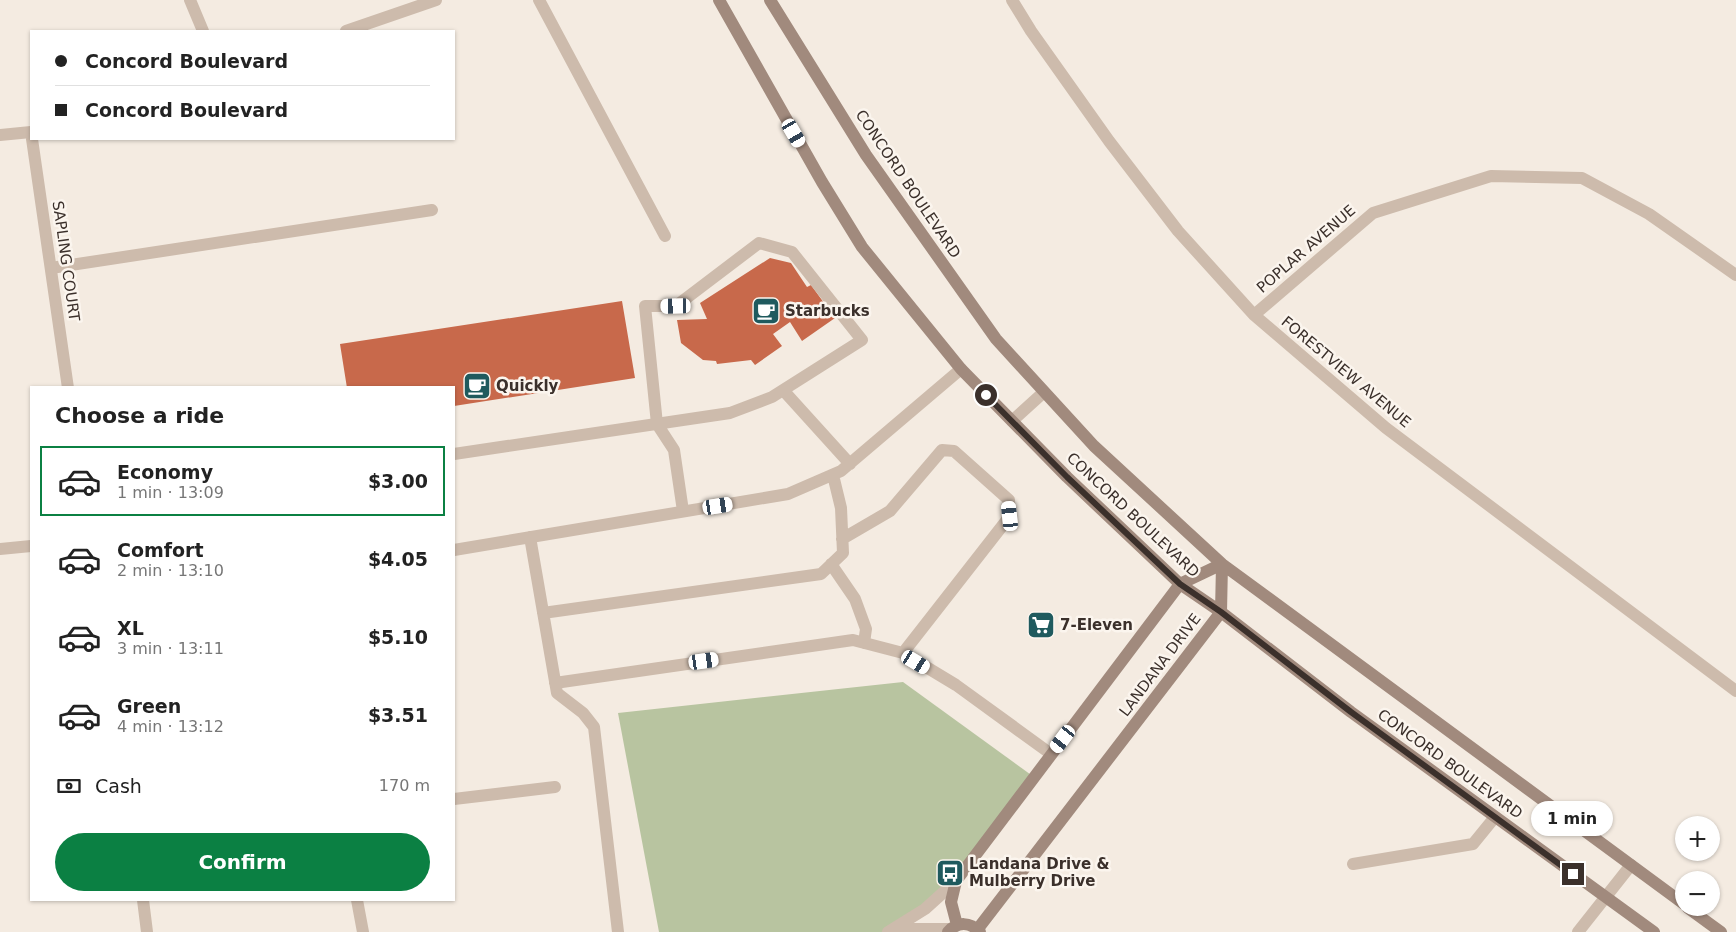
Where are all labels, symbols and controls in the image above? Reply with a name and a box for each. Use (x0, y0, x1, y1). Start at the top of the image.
text: Concord Boulevard (85, 50, 288, 72)
text: Concord Boulevard (85, 99, 288, 121)
street label: CONCORD BOULEVARD (852, 107, 964, 261)
car (780, 116, 807, 150)
street label: SAPLING COURT (49, 200, 83, 323)
street label: POPLAR AVENUE (1253, 201, 1359, 297)
cafe icon: Starbucks (751, 296, 781, 326)
car (660, 298, 691, 314)
place label: Starbucks (785, 302, 870, 320)
street label: FORESTVIEW AVENUE (1278, 313, 1414, 431)
cafe icon: Quickly (462, 371, 492, 401)
place label: Quickly (496, 377, 559, 395)
route start (975, 384, 997, 406)
text: Choose a ride (55, 403, 224, 428)
street label: CONCORD BOULEVARD (1063, 449, 1203, 581)
icon: car (57, 459, 102, 504)
text: Economy (117, 461, 213, 483)
text: $3.00 (368, 470, 428, 492)
text: 1 min · 13:09 (117, 483, 224, 502)
car (702, 496, 733, 516)
car (1000, 500, 1019, 532)
icon: car (57, 537, 102, 582)
text: Comfort (117, 539, 204, 561)
text: $4.05 (368, 548, 428, 570)
text: 2 min · 13:10 (117, 561, 224, 580)
supermarket icon: 7-Eleven (1026, 610, 1056, 640)
street label: LANDANA DRIVE (1115, 610, 1205, 720)
icon: car (57, 615, 102, 660)
place label: 7-Eleven (1060, 616, 1133, 634)
text: XL (117, 617, 144, 639)
text: $5.10 (368, 626, 428, 648)
text: 3 min · 13:11 (117, 639, 224, 658)
car (899, 648, 932, 676)
car (688, 651, 719, 671)
icon: car (57, 693, 102, 738)
text: Green (117, 695, 181, 717)
text: $3.51 (368, 704, 428, 726)
street label: CONCORD BOULEVARD (1374, 705, 1526, 823)
text: 4 min · 13:12 (117, 717, 224, 736)
car (1047, 723, 1078, 755)
icon: cash (55, 772, 83, 800)
text: Cash (95, 775, 142, 797)
text: 170 m (379, 776, 430, 795)
callout: 1 min (1532, 802, 1614, 836)
text: 1 min (1547, 809, 1597, 828)
map controls (1675, 816, 1720, 916)
button: + (1675, 816, 1720, 861)
button: Confirm (55, 833, 430, 891)
place label: Landana Drive & Mulberry Drive (969, 855, 1110, 890)
bus stop icon: Landana Drive & Mulberry Drive (935, 858, 965, 888)
route end (1562, 863, 1584, 885)
button: − (1675, 871, 1720, 916)

